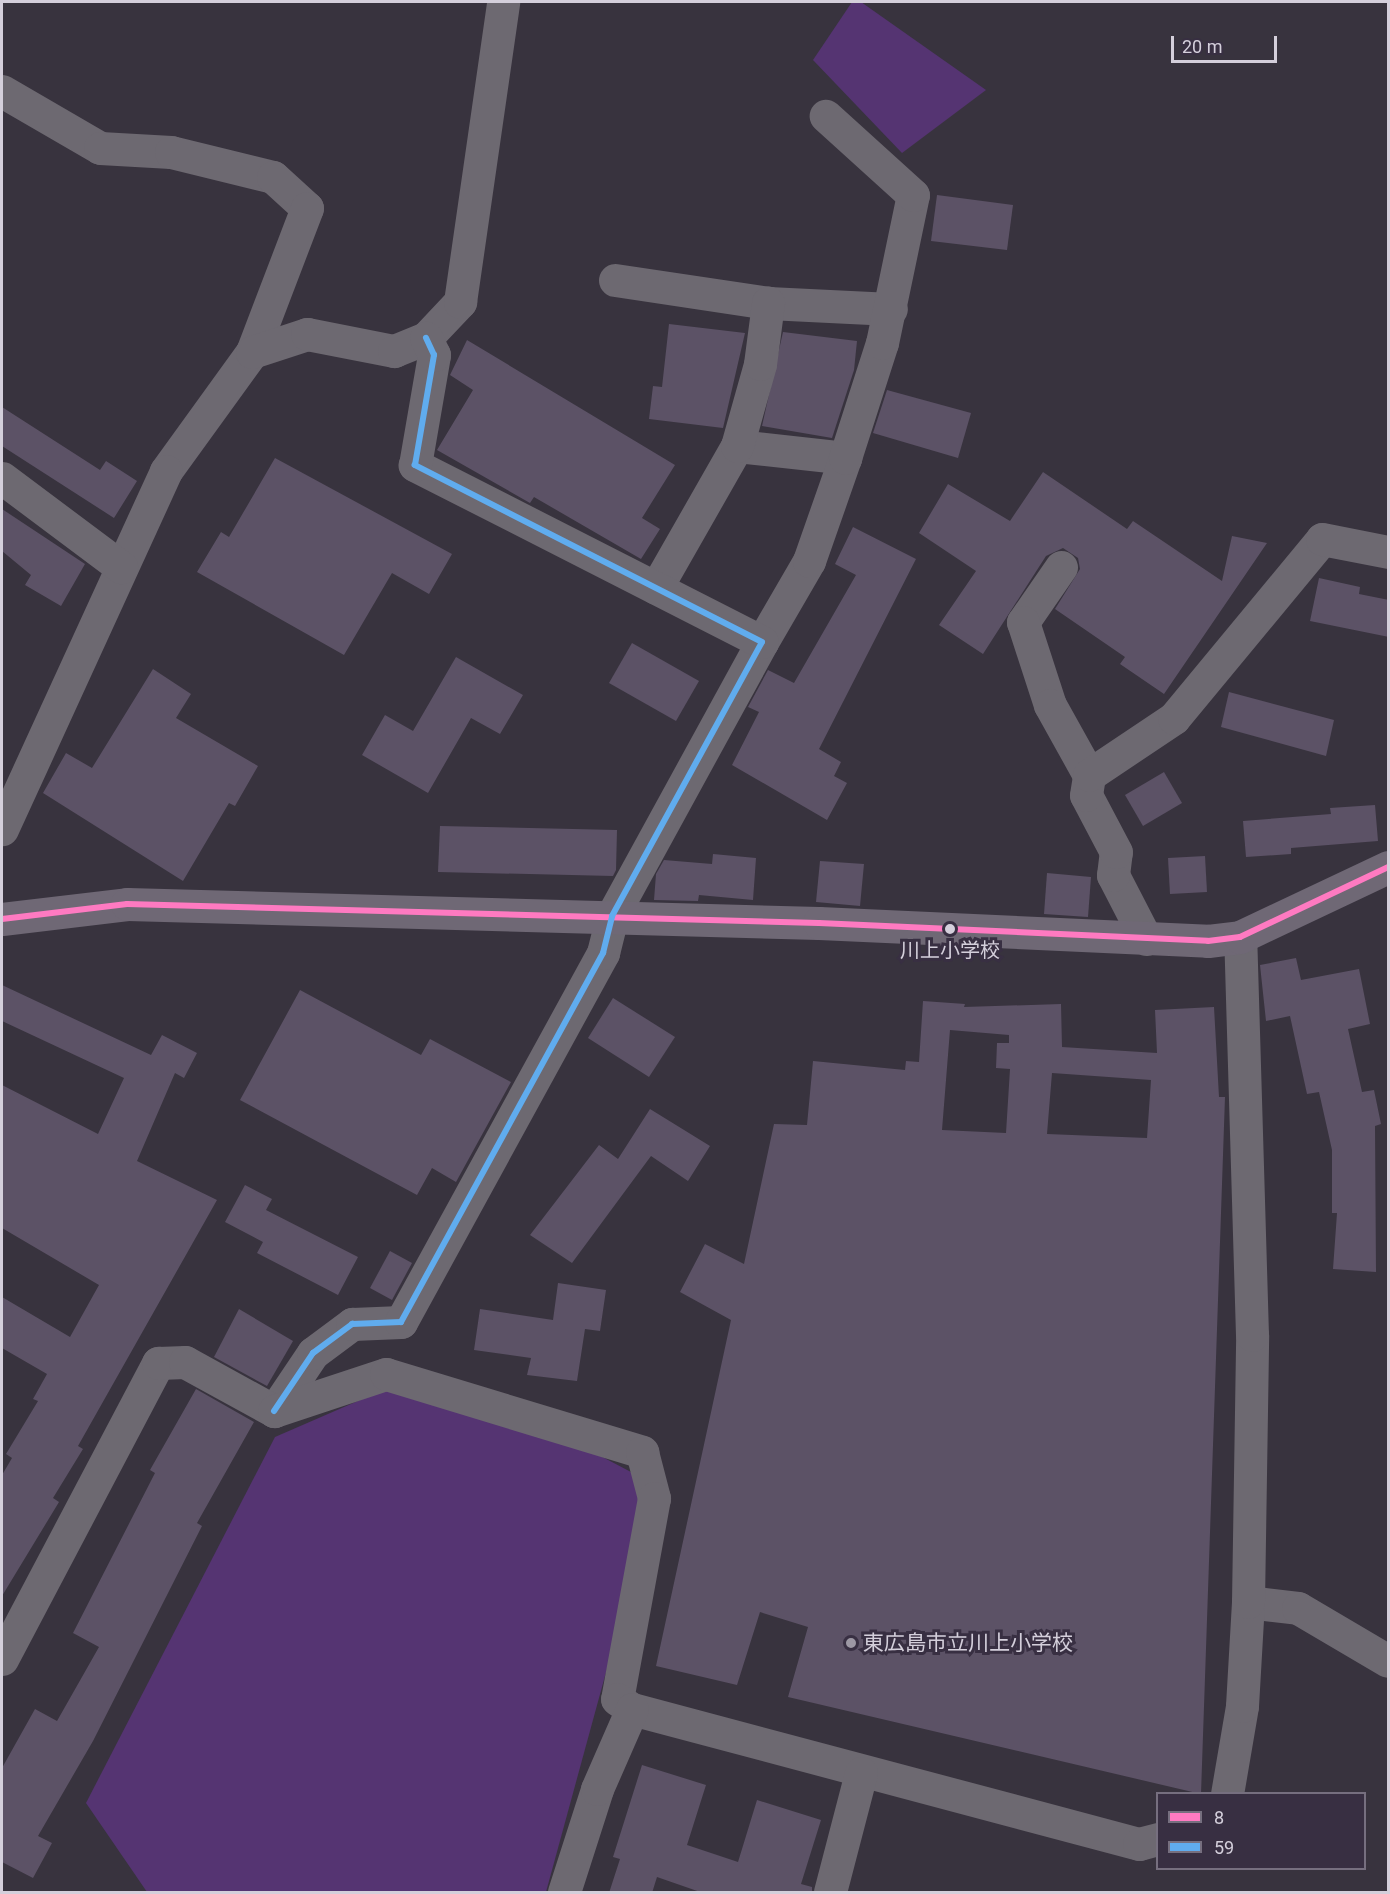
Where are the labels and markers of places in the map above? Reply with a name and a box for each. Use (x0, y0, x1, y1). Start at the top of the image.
marker: 川上小学校 (944, 923, 956, 935)
place label: 川上小学校 (900, 938, 1000, 962)
place label: 東広島市立川上小学校 (863, 1630, 1073, 1656)
marker: 東広島市立川上小学校 (844, 1636, 858, 1650)

